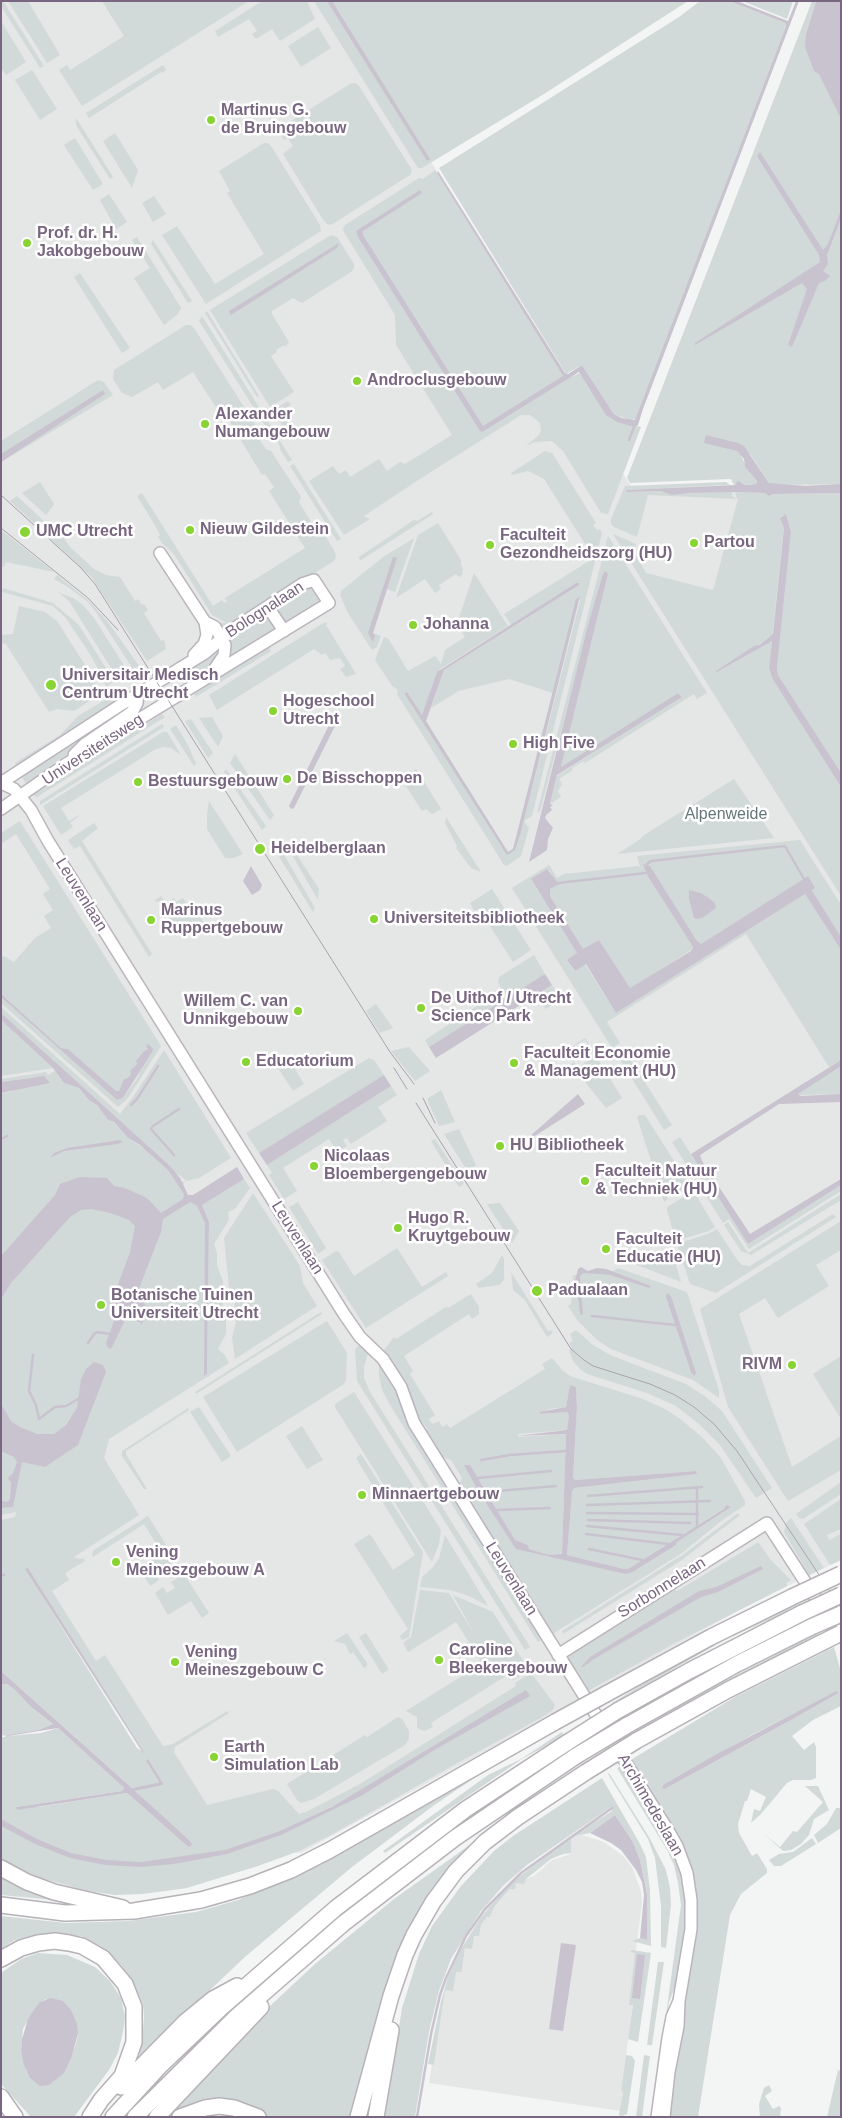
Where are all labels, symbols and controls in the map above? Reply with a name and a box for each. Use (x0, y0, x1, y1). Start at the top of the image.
place label: Martinus G. de Bruingebouw (221, 101, 346, 139)
marker: Martinus G. de Bruingebouw (205, 114, 217, 126)
place label: Prof. dr. H. Jakobgebouw (37, 224, 144, 262)
marker: Prof. dr. H. Jakobgebouw (21, 237, 33, 249)
place label: Androclusgebouw (367, 371, 507, 391)
marker: Androclusgebouw (351, 375, 363, 387)
place label: Alexander Numangebouw (215, 405, 330, 443)
marker: Alexander Numangebouw (199, 418, 211, 430)
place label: Nieuw Gildestein (200, 520, 329, 540)
place label: UMC Utrecht (36, 522, 133, 542)
marker: Nieuw Gildestein (184, 524, 196, 536)
marker: UMC Utrecht (18, 525, 32, 539)
place label: Faculteit Gezondheidszorg (HU) (500, 526, 672, 564)
place label: Partou (704, 533, 755, 553)
marker: Partou (688, 537, 700, 549)
marker: Faculteit Gezondheidszorg (HU) (484, 539, 496, 551)
street label: Bolognalaan (222, 578, 308, 642)
place label: Johanna (423, 615, 489, 635)
marker: Johanna (407, 619, 419, 631)
place label: Universitair Medisch Centrum Utrecht (62, 666, 218, 704)
marker: Universitair Medisch Centrum Utrecht (44, 678, 58, 692)
place label: Hogeschool Utrecht (283, 692, 375, 730)
marker: Hogeschool Utrecht (267, 705, 279, 717)
street label: Universiteitsweg (39, 710, 147, 790)
place label: High Five (523, 734, 595, 754)
marker: High Five (507, 738, 519, 750)
place label: De Bisschoppen (297, 769, 422, 789)
place label: Bestuursgebouw (148, 772, 278, 792)
marker: De Bisschoppen (281, 773, 293, 785)
marker: Bestuursgebouw (132, 776, 144, 788)
park label: Alpenweide (685, 805, 767, 825)
place label: Heidelberglaan (271, 839, 386, 859)
marker: Heidelberglaan (253, 842, 267, 856)
street label: Leuvenlaan (51, 855, 111, 935)
place label: Marinus Ruppertgebouw (161, 901, 283, 939)
place label: Universiteitsbibliotheek (384, 909, 564, 929)
marker: Universiteitsbibliotheek (368, 913, 380, 925)
marker: Marinus Ruppertgebouw (145, 914, 157, 926)
place label: De Uithof / Utrecht Science Park (431, 989, 571, 1027)
place label: Willem C. van Unnikgebouw (183, 992, 288, 1030)
marker: De Uithof / Utrecht Science Park (415, 1002, 427, 1014)
marker: Willem C. van Unnikgebouw (292, 1005, 304, 1017)
place label: Faculteit Economie & Management (HU) (524, 1044, 676, 1082)
place label: Educatorium (256, 1052, 354, 1072)
marker: Educatorium (240, 1056, 252, 1068)
marker: Faculteit Economie & Management (HU) (508, 1057, 520, 1069)
place label: HU Bibliotheek (510, 1136, 624, 1156)
marker: HU Bibliotheek (494, 1140, 506, 1152)
place label: Nicolaas Bloembergengebouw (324, 1147, 487, 1185)
marker: Nicolaas Bloembergengebouw (308, 1160, 320, 1172)
place label: Faculteit Natuur & Techniek (HU) (595, 1162, 717, 1200)
marker: Faculteit Natuur & Techniek (HU) (579, 1175, 591, 1187)
street label: Leuvenlaan (267, 1198, 327, 1278)
place label: Hugo R. Kruytgebouw (408, 1209, 510, 1247)
marker: Hugo R. Kruytgebouw (392, 1222, 404, 1234)
place label: Faculteit Educatie (HU) (616, 1230, 721, 1268)
marker: Faculteit Educatie (HU) (600, 1243, 612, 1255)
place label: Padualaan (548, 1281, 628, 1301)
marker: Padualaan (530, 1284, 544, 1298)
place label: Botanische Tuinen Universiteit Utrecht (111, 1286, 259, 1324)
marker: Botanische Tuinen Universiteit Utrecht (95, 1299, 107, 1311)
place label: RIVM (742, 1355, 782, 1375)
marker: RIVM (786, 1359, 798, 1371)
place label: Minnaertgebouw (372, 1485, 499, 1505)
marker: Minnaertgebouw (356, 1489, 368, 1501)
street label: Leuvenlaan (481, 1539, 541, 1619)
place label: Vening Meineszgebouw A (126, 1543, 265, 1581)
street label: Sorbonnelaan (615, 1553, 709, 1623)
marker: Vening Meineszgebouw A (110, 1556, 122, 1568)
place label: Caroline Bleekergebouw (449, 1641, 567, 1679)
place label: Vening Meineszgebouw C (185, 1643, 324, 1681)
marker: Caroline Bleekergebouw (433, 1654, 445, 1666)
marker: Vening Meineszgebouw C (169, 1656, 181, 1668)
place label: Earth Simulation Lab (224, 1738, 339, 1776)
marker: Earth Simulation Lab (208, 1751, 220, 1763)
street label: Archimedeslaan (613, 1751, 687, 1859)

